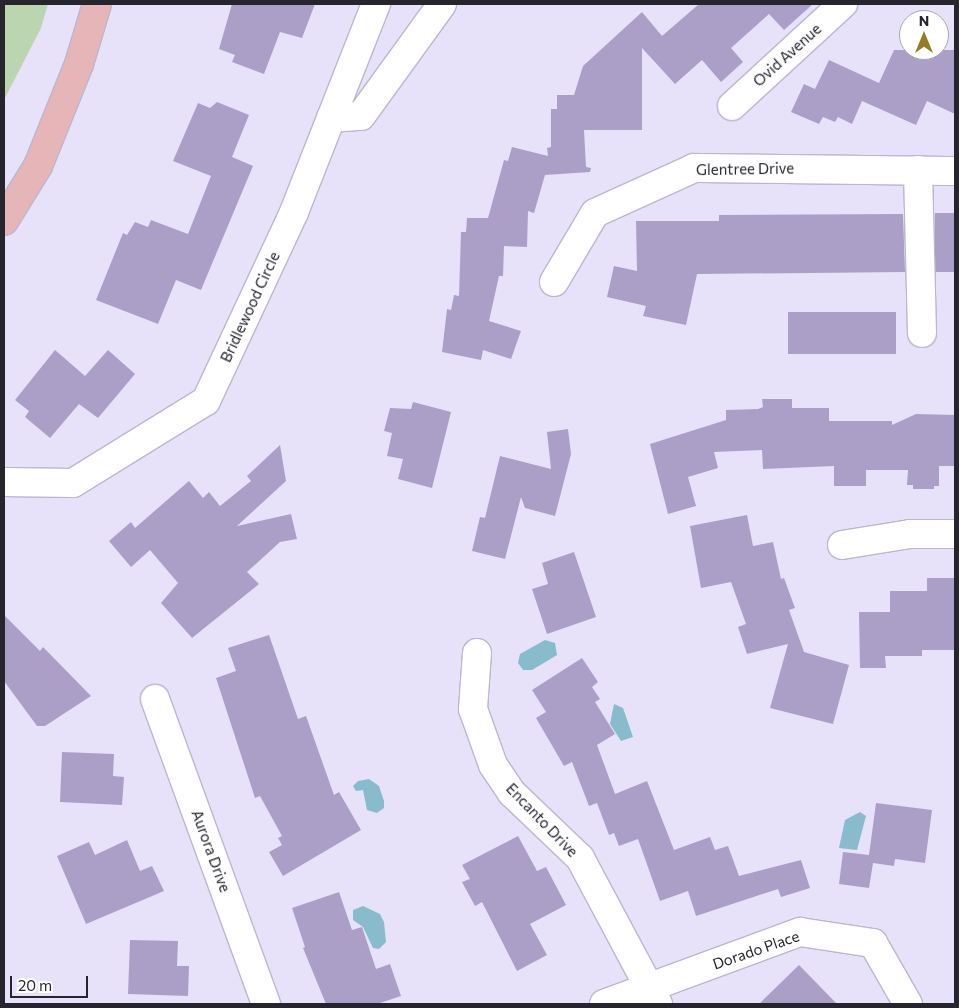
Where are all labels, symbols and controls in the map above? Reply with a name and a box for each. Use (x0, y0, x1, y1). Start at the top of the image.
north arrow (899, 10, 949, 60)
text: N (919, 12, 929, 29)
street label: Ovid Avenue (749, 20, 825, 90)
street label: Glentree Drive (696, 159, 794, 179)
street label: Bridlewood Circle (217, 249, 283, 365)
street label: Encanto Drive (502, 779, 582, 861)
street label: Aurora Drive (188, 807, 234, 895)
street label: Dorado Place (710, 927, 802, 973)
scale bar (12, 966, 90, 998)
text: 20 m (18, 976, 52, 994)

